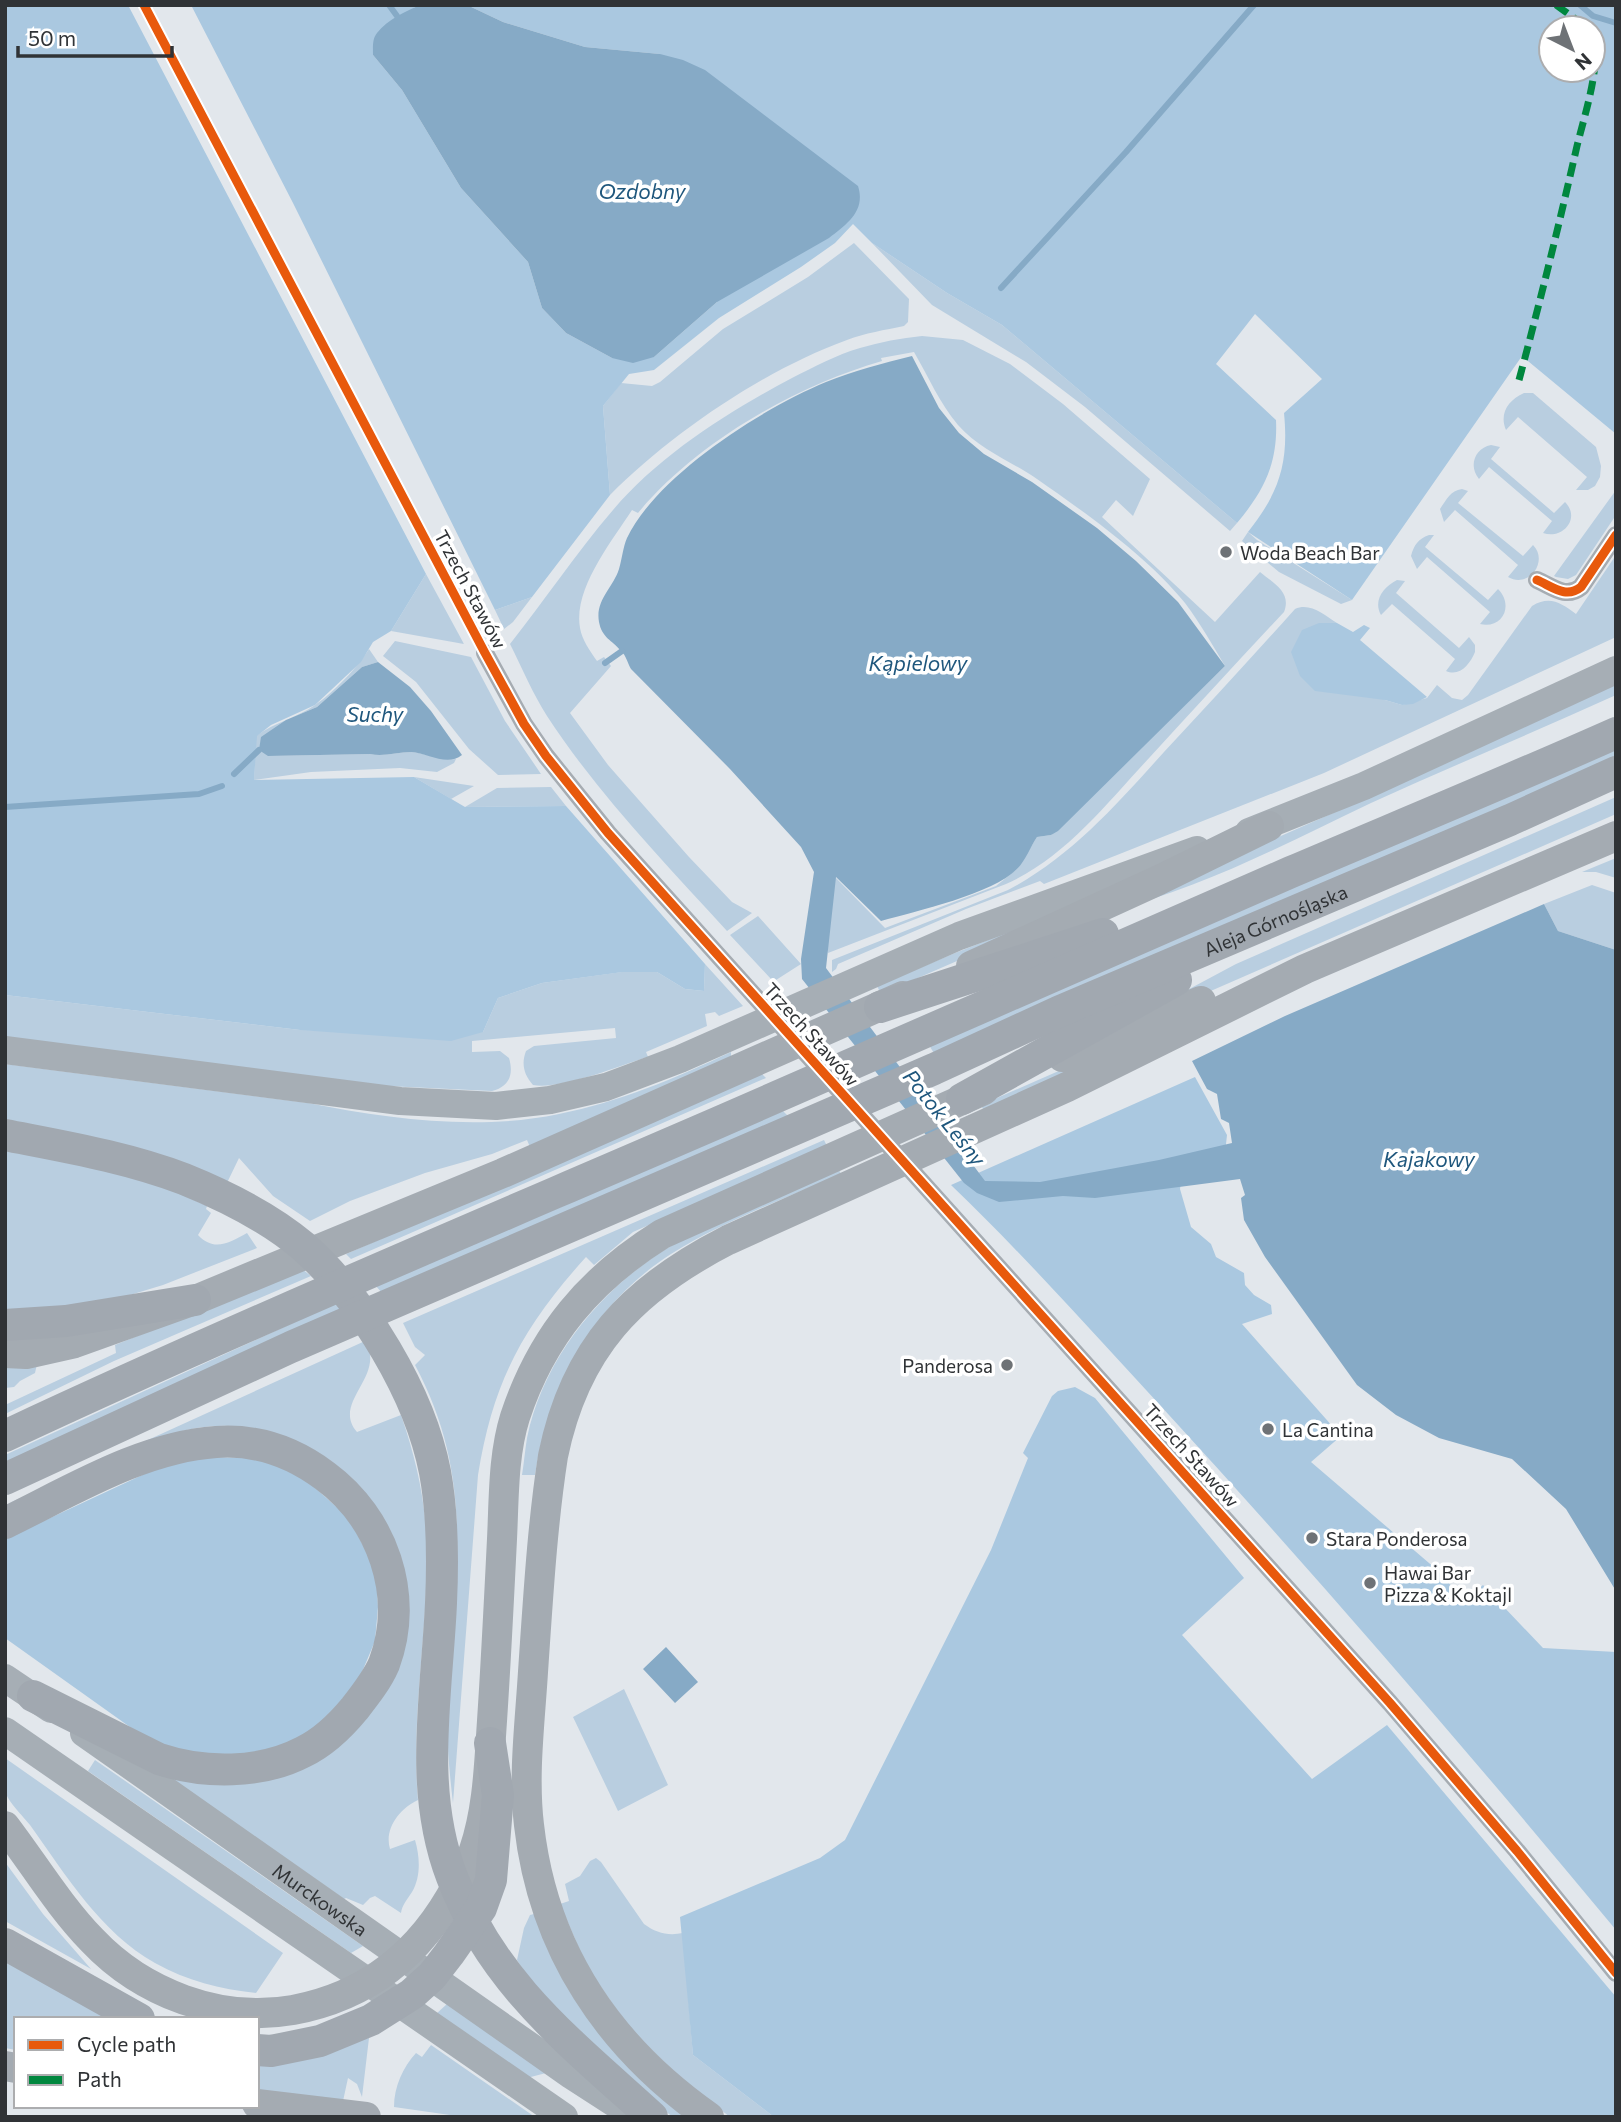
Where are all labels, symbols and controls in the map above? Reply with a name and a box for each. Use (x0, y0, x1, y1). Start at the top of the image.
scale bar (18, 14, 172, 58)
north arrow (1537, 14, 1607, 84)
text: 50 m (28, 25, 76, 50)
text: N (1571, 49, 1597, 75)
water label: Ozdobny (598, 178, 687, 203)
street label: Trzech Stawów (430, 526, 512, 652)
place label: Woda Beach Bar (1240, 541, 1380, 564)
marker: Woda Beach Bar (1218, 544, 1234, 560)
water label: Kąpielowy (869, 650, 969, 675)
water label: Suchy (347, 701, 405, 726)
street label: Aleja Górnośląska (1200, 879, 1350, 960)
street label: Trzech Stawów (760, 978, 864, 1090)
water label: Potok Leśny (899, 1064, 992, 1171)
water label: Kajakowy (1383, 1146, 1476, 1171)
place label: Panderosa (902, 1354, 993, 1377)
marker: Panderosa (999, 1357, 1015, 1373)
street label: Trzech Stawów (1140, 1399, 1244, 1511)
place label: La Cantina (1282, 1418, 1374, 1441)
marker: La Cantina (1260, 1421, 1276, 1437)
place label: Stara Ponderosa (1326, 1527, 1468, 1550)
marker: Stara Ponderosa (1304, 1530, 1320, 1546)
place label: Hawai Bar Pizza & Koktajl (1384, 1561, 1512, 1606)
marker: Hawai Bar Pizza & Koktajl (1362, 1575, 1378, 1591)
street label: Murckowska (269, 1858, 372, 1940)
legend (14, 2017, 259, 2108)
text: Cycle path (77, 2031, 176, 2056)
text: Path (77, 2066, 122, 2091)

